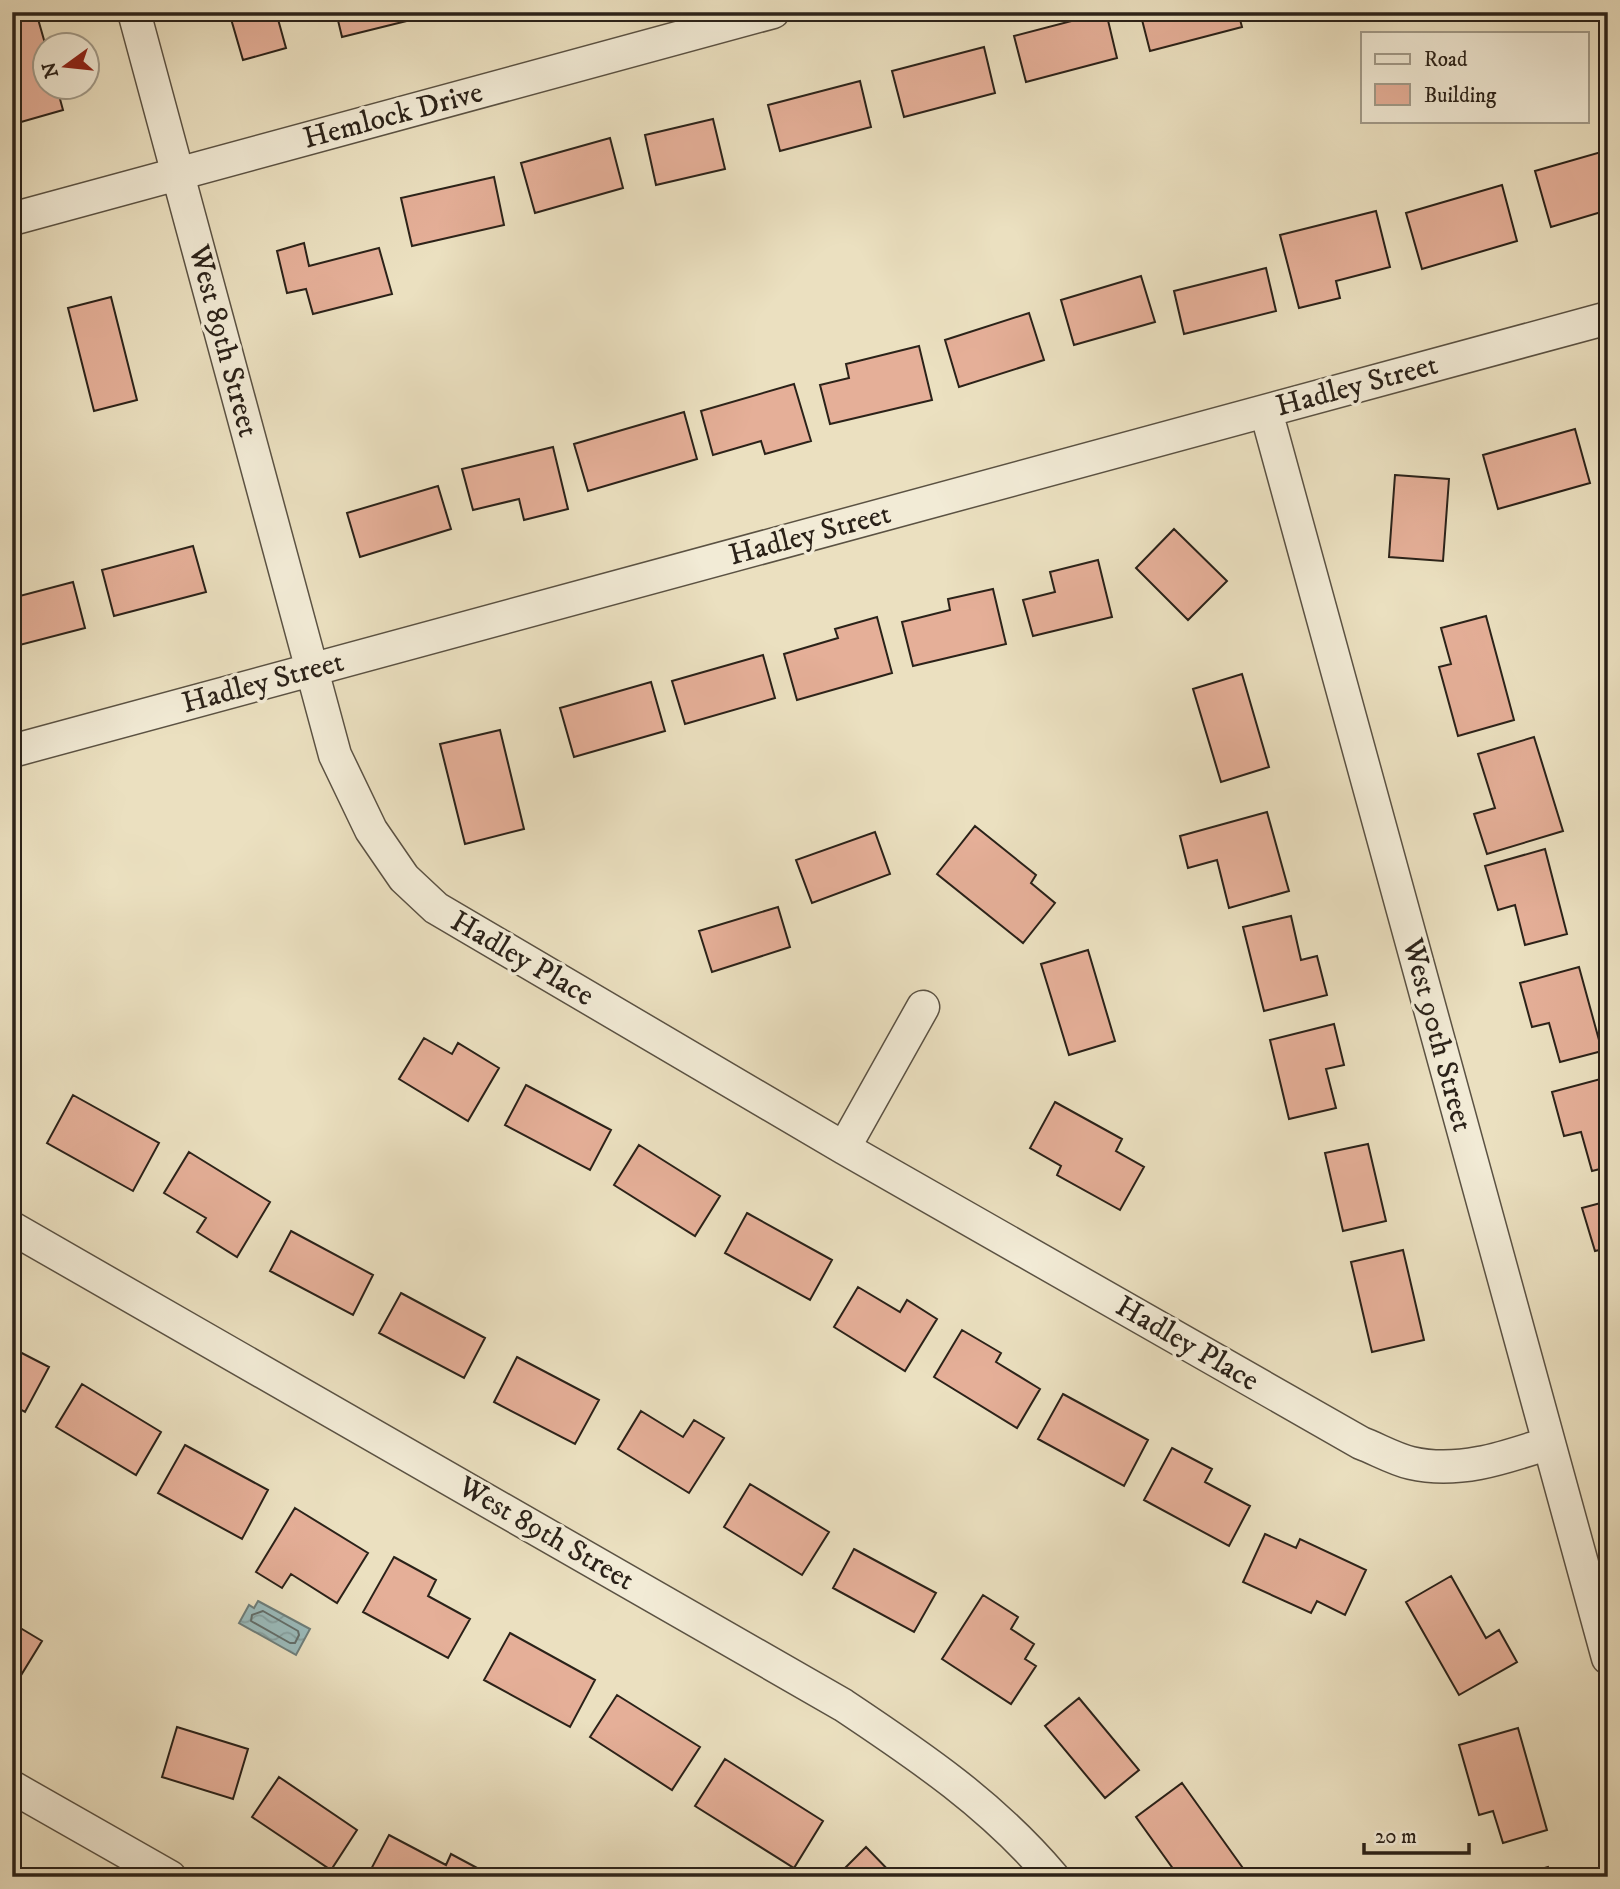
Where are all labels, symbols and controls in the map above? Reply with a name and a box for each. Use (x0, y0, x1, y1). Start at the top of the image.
north arrow (32, 32, 102, 102)
legend (1361, 32, 1588, 122)
text: Road (1424, 47, 1468, 73)
text: N (38, 59, 64, 81)
street label: Hemlock Drive (299, 74, 487, 158)
text: Building (1424, 83, 1497, 109)
street label: West 89th Street (179, 240, 266, 441)
street label: Hadley Street (1272, 347, 1442, 425)
street label: Hadley Street (725, 496, 895, 574)
street label: Hadley Street (178, 644, 348, 722)
street label: Hadley Place (444, 903, 600, 1015)
street label: West 90th Street (1393, 933, 1481, 1136)
street label: Hadley Place (1109, 1288, 1265, 1400)
street label: West 89th Street (450, 1468, 641, 1599)
scale bar (1364, 1812, 1470, 1856)
text: 20 m (1375, 1824, 1417, 1850)

